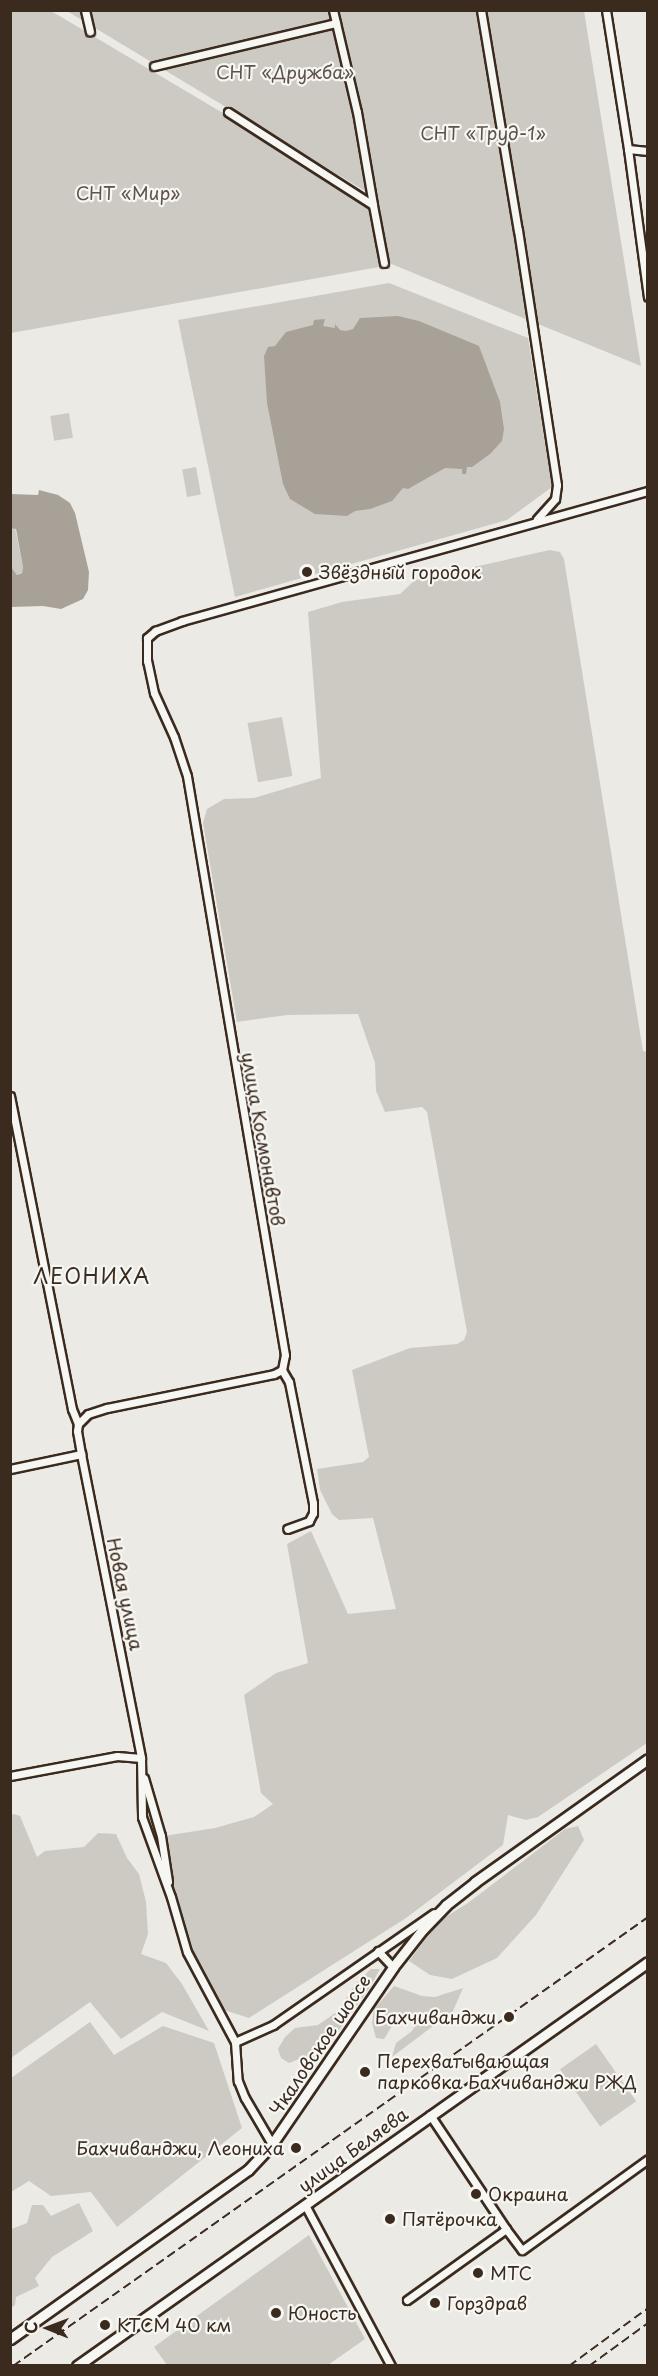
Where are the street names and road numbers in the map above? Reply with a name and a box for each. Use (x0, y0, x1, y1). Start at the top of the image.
street label: улица Космонавтов (237, 1050, 289, 1228)
street label: Новая улица (102, 1535, 148, 1653)
street label: Чкаловское шоссе (265, 1971, 375, 2119)
street label: улица Беляева (294, 2103, 412, 2197)

